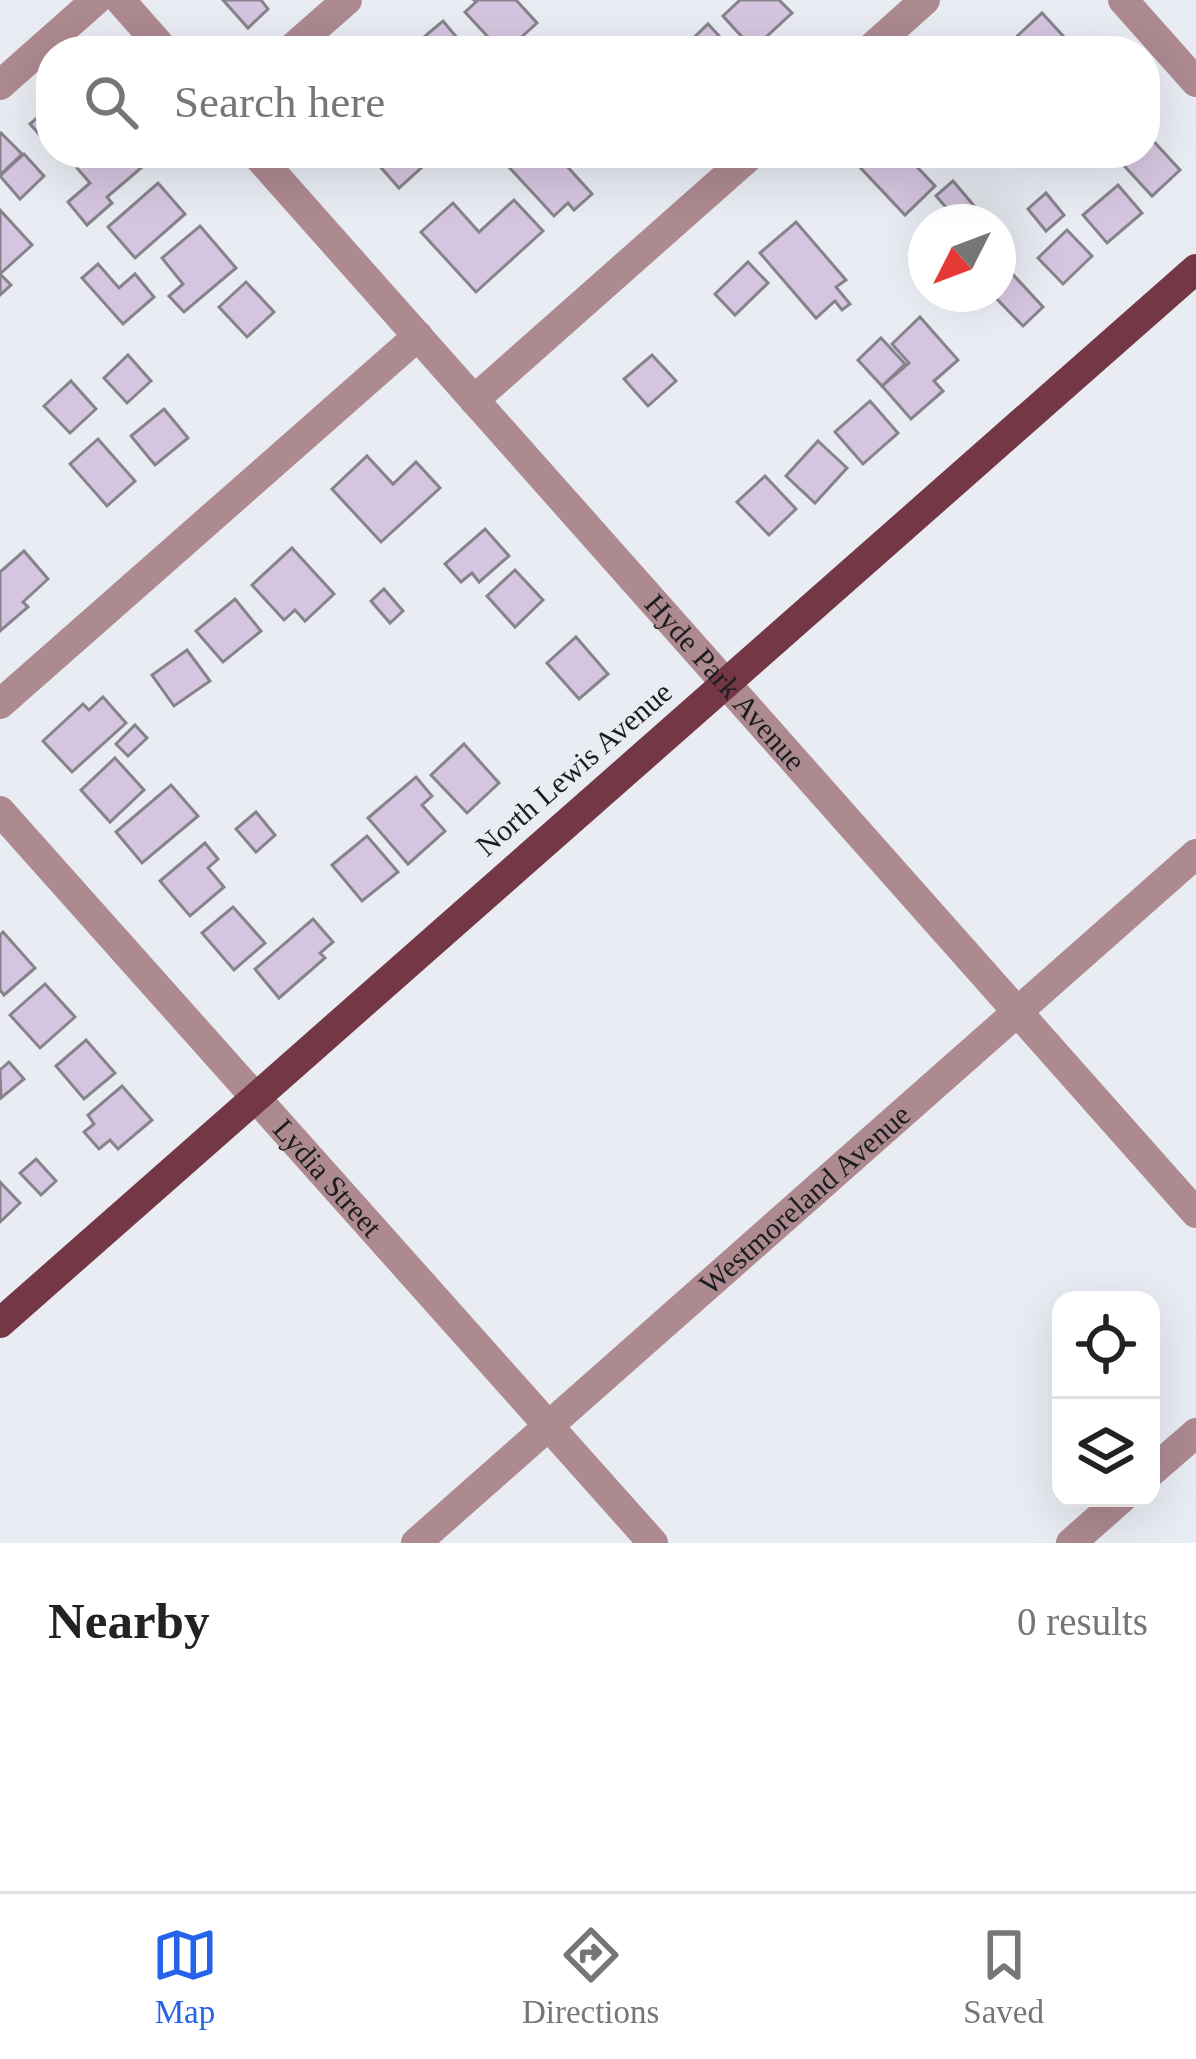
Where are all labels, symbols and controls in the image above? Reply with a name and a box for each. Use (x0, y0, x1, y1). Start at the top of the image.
search box (36, 36, 1160, 168)
icon: search (78, 69, 144, 135)
text: Search here (174, 77, 385, 127)
north arrow (908, 204, 1016, 312)
street label: Hyde Park Avenue (639, 587, 812, 777)
street label: North Lewis Avenue (469, 675, 678, 862)
street label: Westmoreland Avenue (693, 1097, 917, 1301)
street label: Lydia Street (267, 1112, 389, 1244)
map controls (1052, 1291, 1160, 1507)
button: locate (1052, 1291, 1160, 1399)
button: layers (1052, 1399, 1160, 1507)
text: Nearby (48, 1593, 209, 1649)
text: 0 results (1017, 1600, 1148, 1643)
tab: Map (152, 1922, 218, 2031)
tab: Directions (522, 1922, 659, 2031)
tab: Saved (963, 1922, 1044, 2031)

